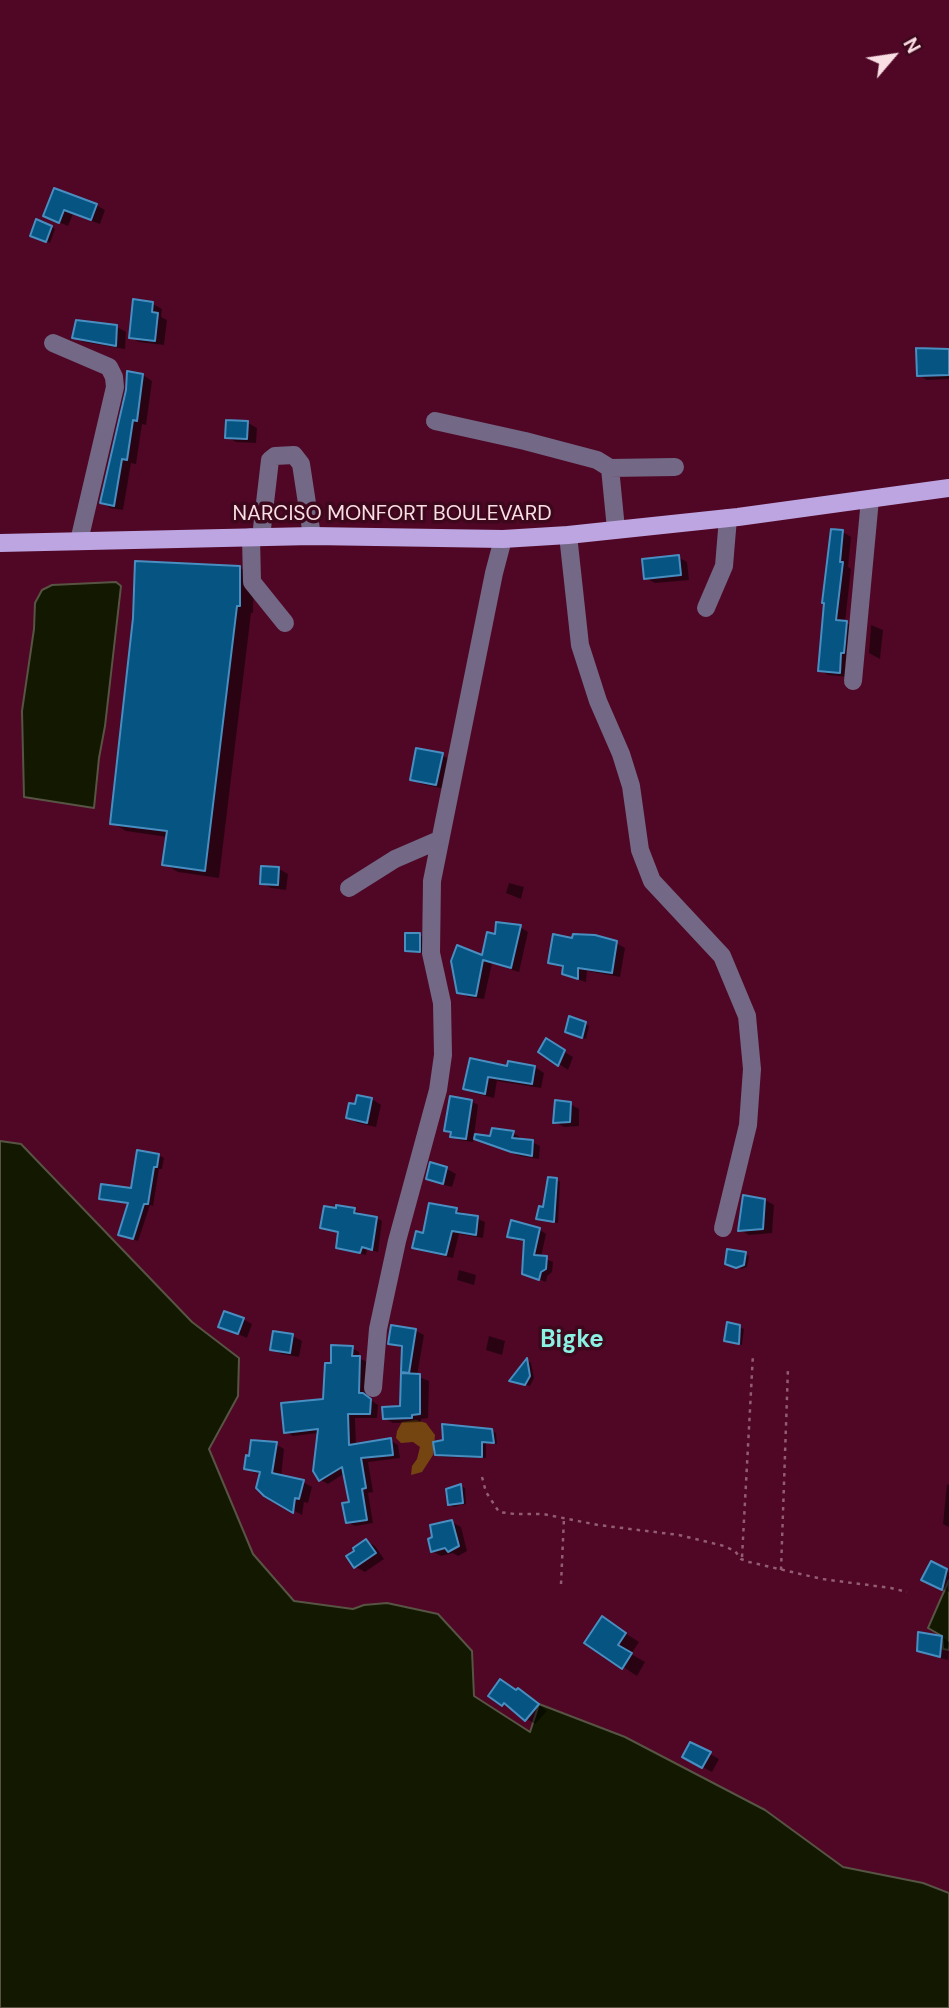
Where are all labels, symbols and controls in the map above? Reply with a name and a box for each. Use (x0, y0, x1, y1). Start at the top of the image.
north arrow (858, 21, 928, 91)
text: N (898, 33, 926, 58)
street label: NARCISO MONFORT BOULEVARD (232, 501, 552, 527)
district label: Bigke (540, 1327, 604, 1355)

